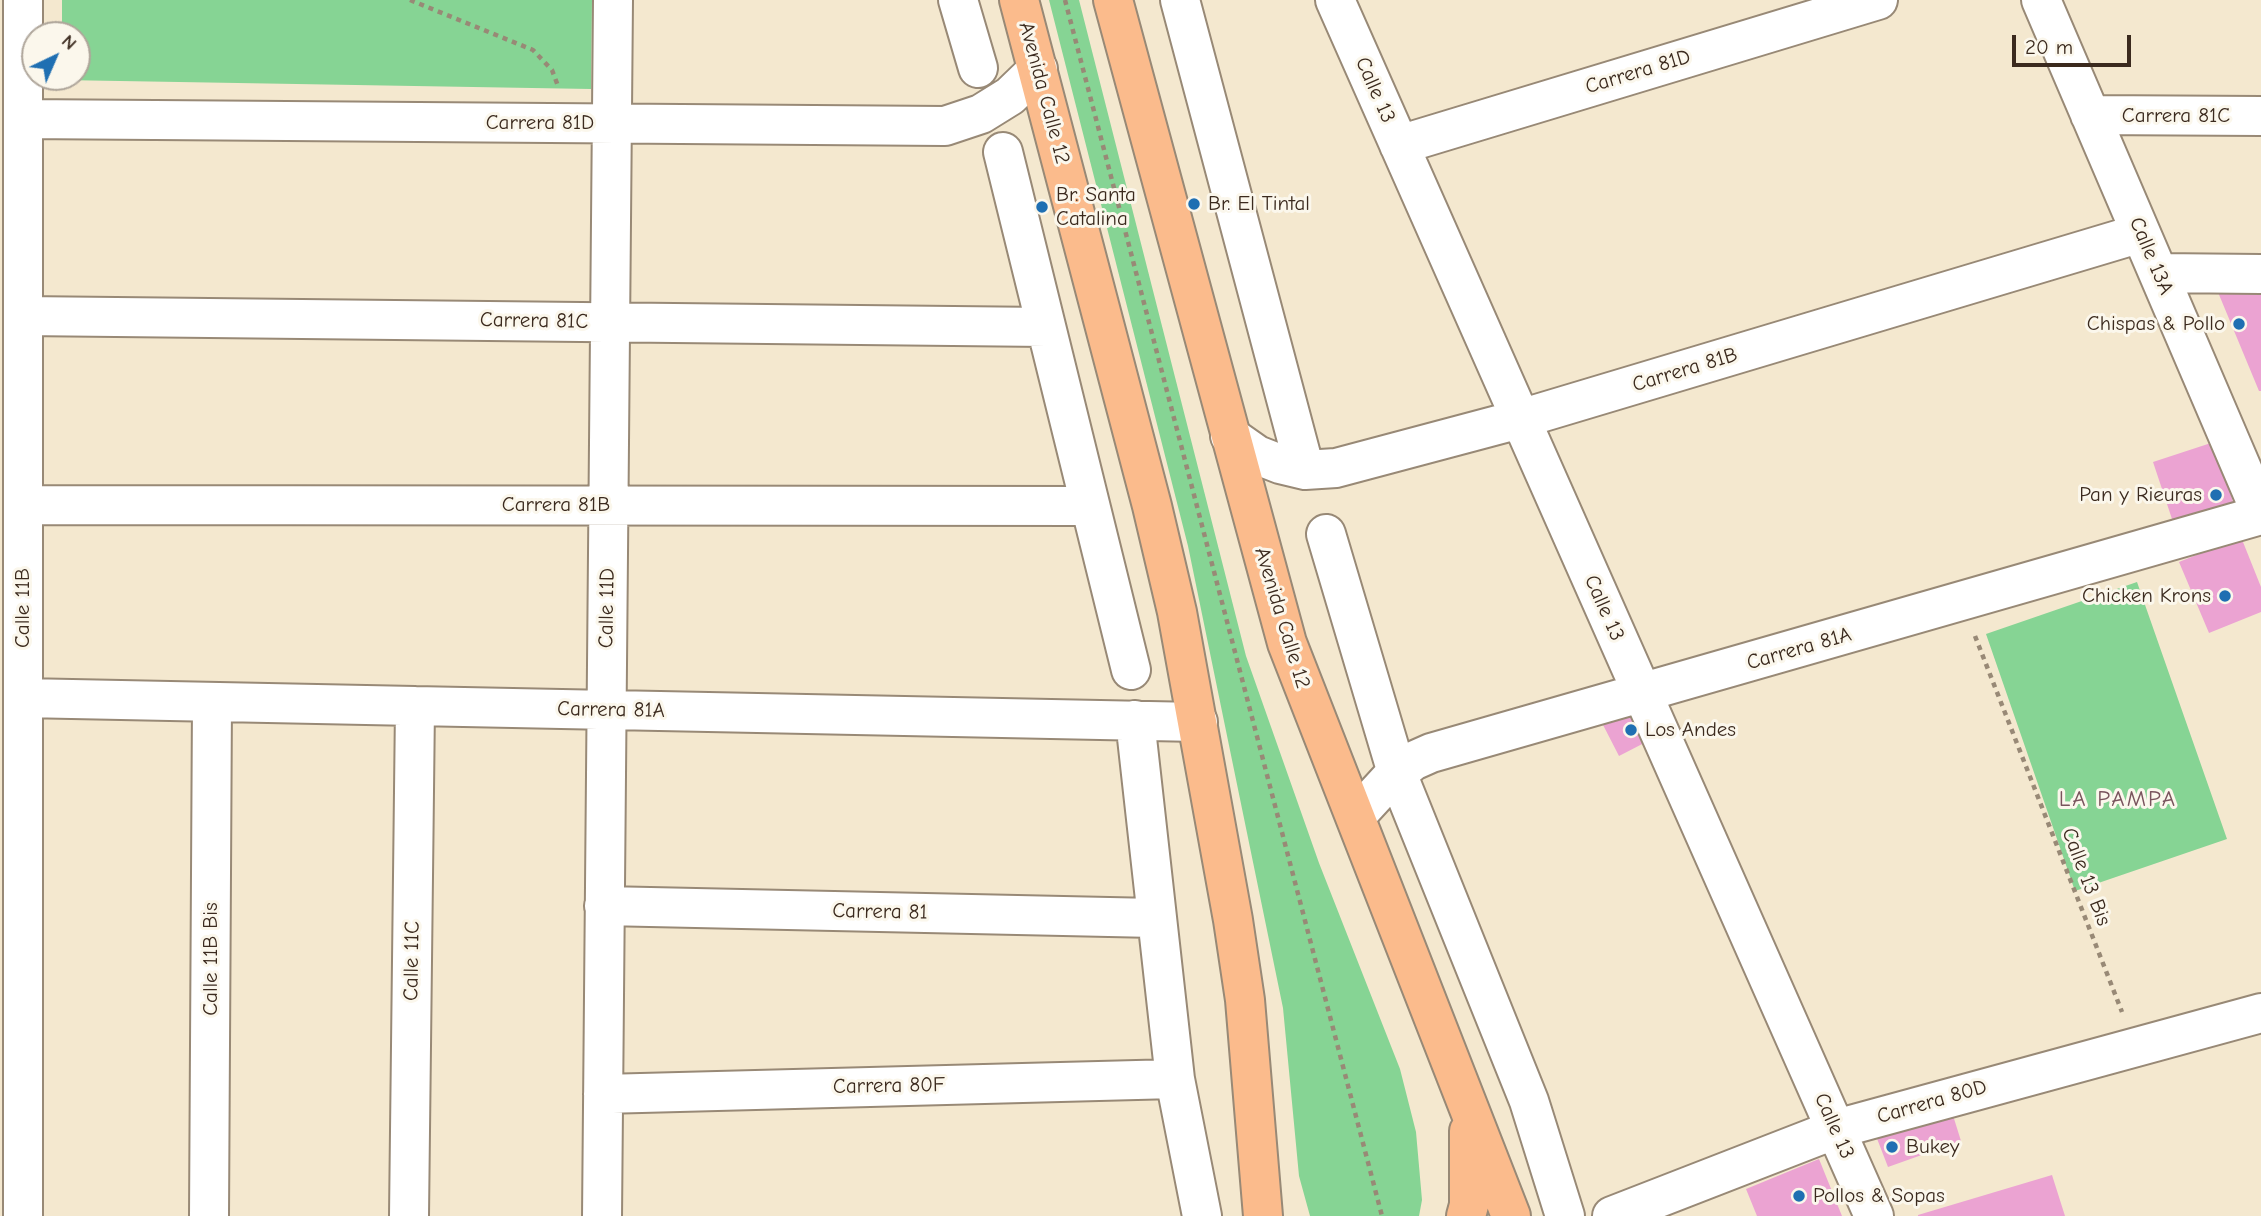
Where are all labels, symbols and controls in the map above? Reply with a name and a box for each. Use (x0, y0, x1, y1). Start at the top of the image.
street label: Avenida Calle 12 (1013, 19, 1075, 167)
north arrow (21, 21, 91, 91)
scale bar (2016, 21, 2135, 65)
text: N (57, 30, 81, 55)
text: 20 m (2025, 35, 2073, 59)
street label: Carrera 81D (1582, 44, 1694, 100)
street label: Calle 13 (1349, 53, 1401, 127)
street label: Carrera 81C (2122, 103, 2230, 129)
street label: Carrera 81D (486, 110, 594, 136)
place label: Br. Santa Catalina (1056, 182, 1136, 232)
place label: Br. El Tintal (1208, 191, 1310, 217)
marker: Br. El Tintal (1186, 196, 1202, 212)
marker: Br. Santa Catalina (1034, 199, 1050, 215)
street label: Calle 13A (2123, 214, 2179, 298)
street label: Carrera 81C (480, 307, 588, 335)
place label: Chispas & Pollo (2087, 311, 2225, 337)
marker: Chispas & Pollo (2231, 316, 2247, 332)
street label: Carrera 81B (1629, 342, 1741, 398)
place label: Pan y Rieuras (2079, 482, 2202, 508)
marker: Pan y Rieuras (2208, 487, 2224, 503)
street label: Carrera 81B (502, 492, 610, 518)
street label: Avenida Calle 12 (1249, 544, 1315, 692)
street label: Calle 11B (10, 568, 36, 648)
street label: Calle 11D (594, 568, 620, 648)
street label: Calle 13 (1578, 571, 1630, 645)
place label: Chicken Krons (2082, 583, 2211, 609)
marker: Chicken Krons (2217, 588, 2233, 604)
street label: Carrera 81A (1744, 622, 1854, 676)
street label: Carrera 81A (557, 696, 665, 724)
place label: Los Andes (1645, 717, 1736, 743)
marker: Los Andes (1623, 722, 1639, 738)
district label: LA PAMPA (2060, 785, 2176, 813)
street label: Calle 13 Bis (2056, 824, 2116, 930)
street label: Carrera 81 (832, 899, 928, 925)
street label: Calle 11B Bis (198, 902, 224, 1016)
street label: Calle 11C (399, 921, 425, 1001)
street label: Carrera 80F (833, 1072, 945, 1100)
street label: Carrera 80D (1874, 1074, 1990, 1130)
street label: Calle 13 (1808, 1089, 1860, 1163)
place label: Bukey (1906, 1134, 1959, 1160)
marker: Bukey (1884, 1139, 1900, 1155)
place label: Pollos & Sopas (1813, 1183, 1945, 1209)
marker: Pollos & Sopas (1791, 1188, 1807, 1204)

